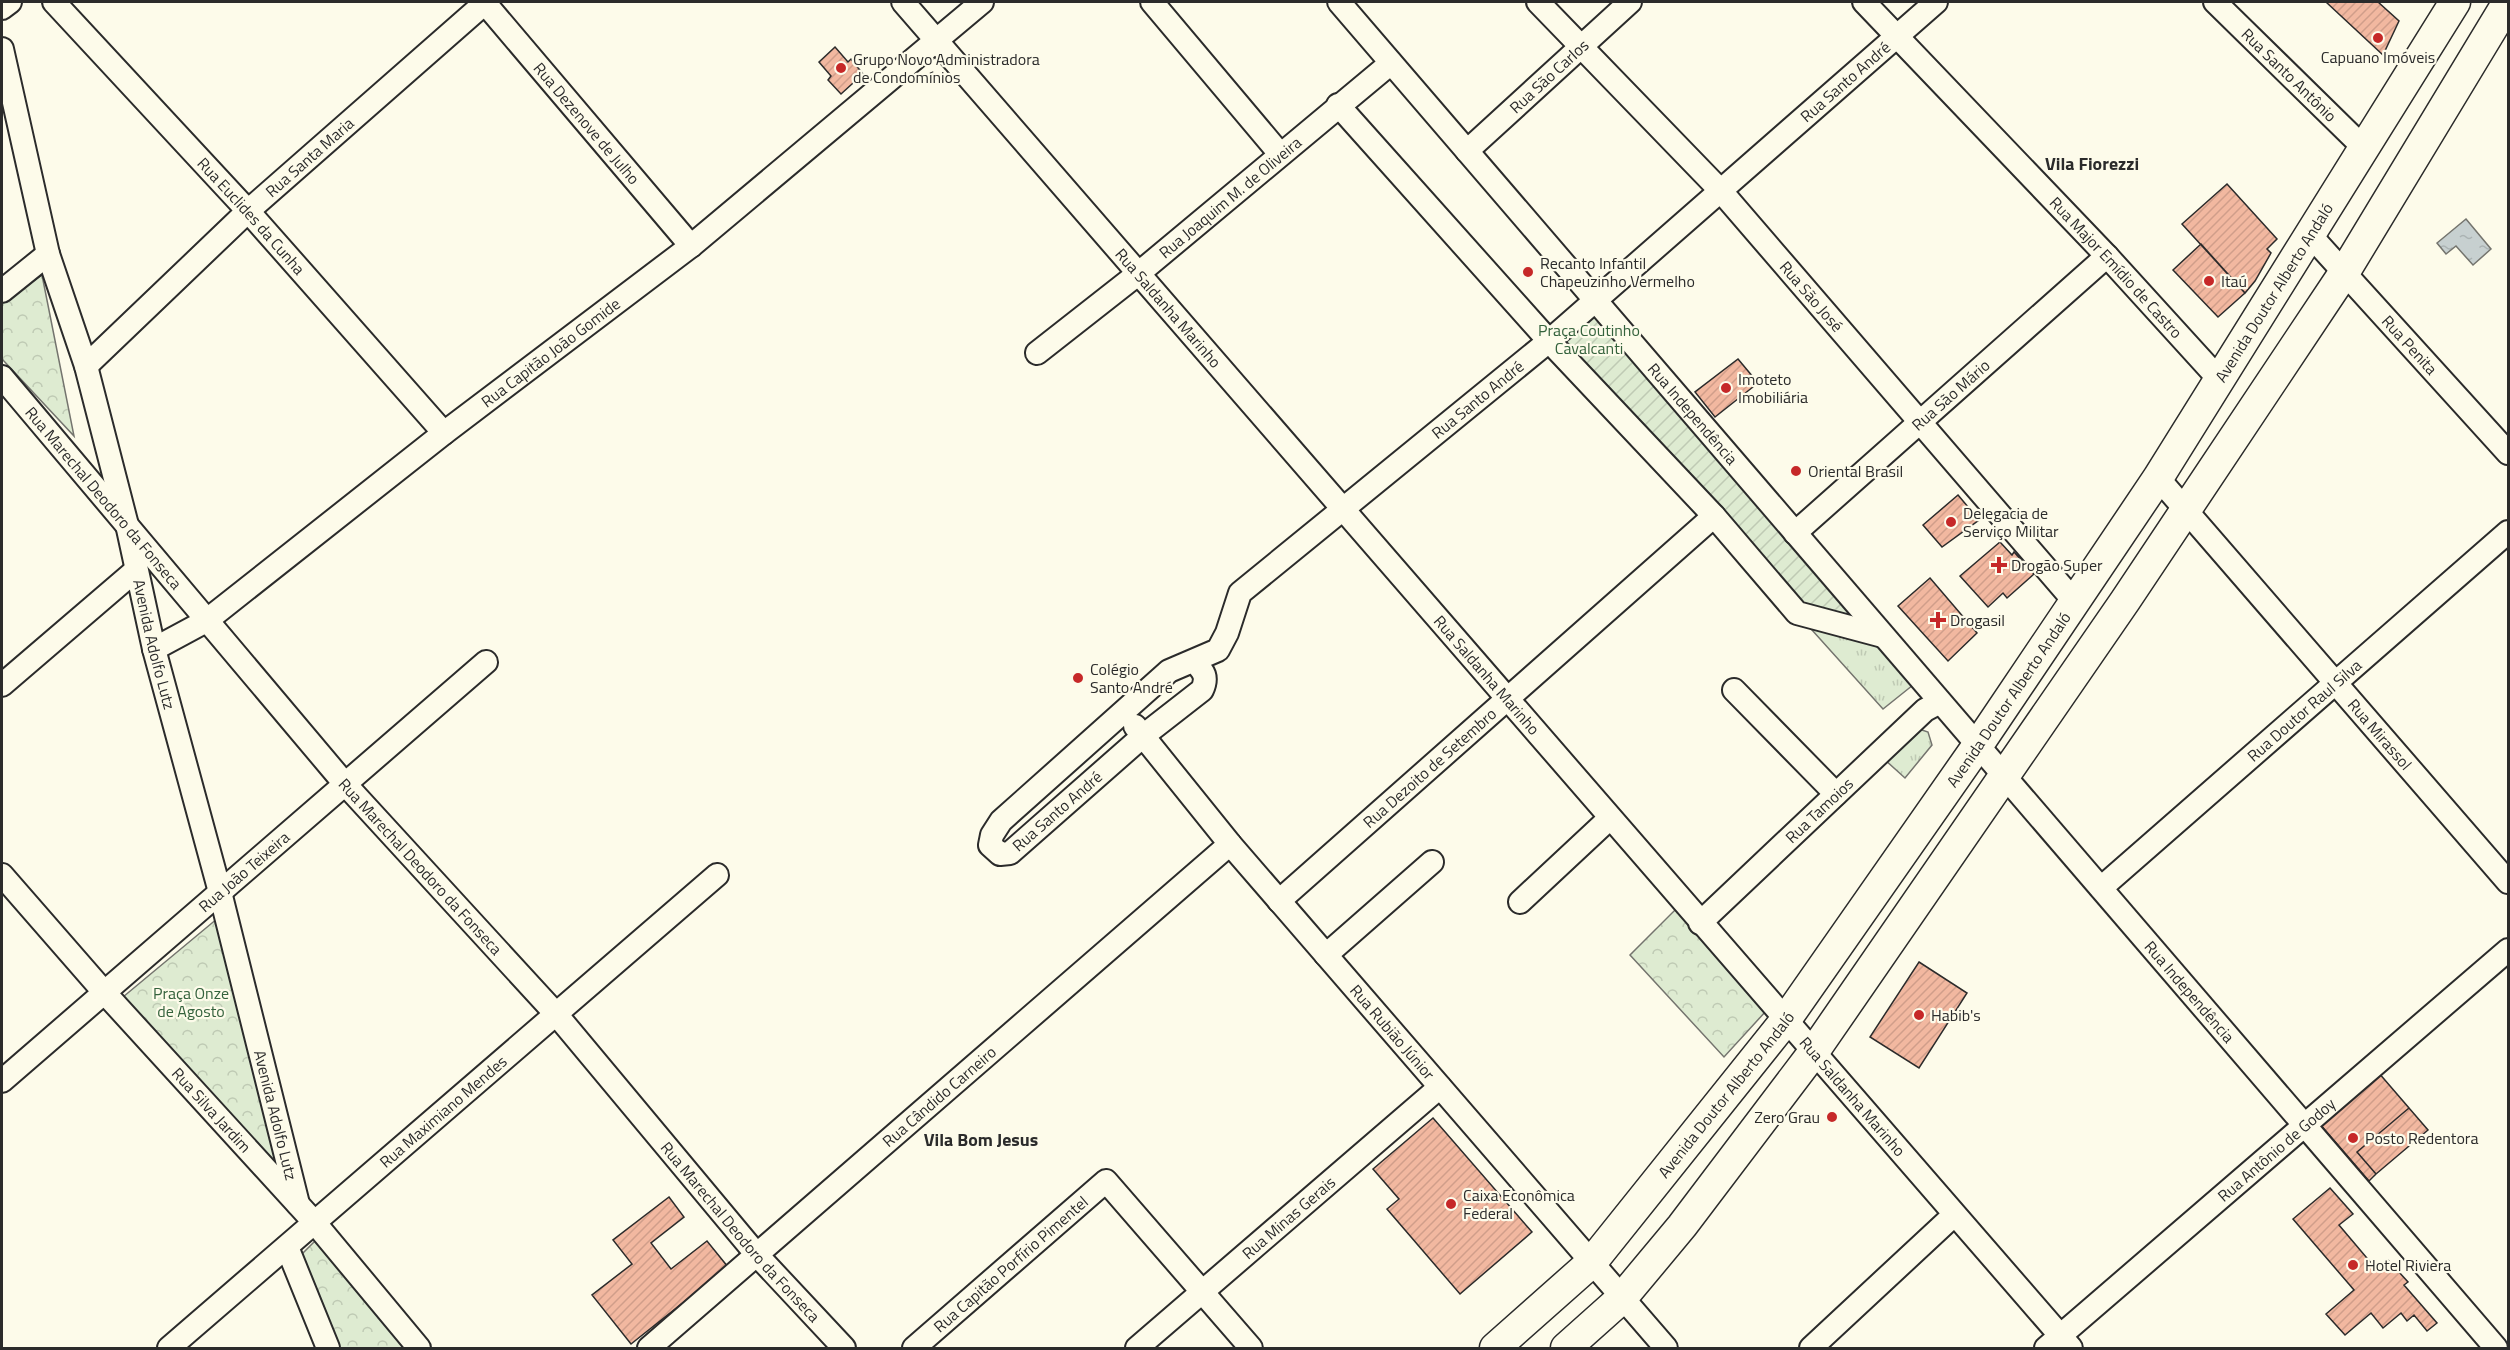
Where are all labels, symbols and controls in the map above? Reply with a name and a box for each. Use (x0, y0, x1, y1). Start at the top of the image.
street label: Rua Santo Antônio (2236, 22, 2342, 127)
marker: Capuano Imóveis (2371, 31, 2385, 45)
street label: Rua São Carlos (1504, 33, 1594, 119)
street label: Rua Santo André (1795, 35, 1895, 128)
place label: Capuano Imóveis (2321, 45, 2435, 69)
place label: Grupo Novo Administradora de Condomínios (853, 47, 1040, 89)
street label: Rua Dezenove de Julho (528, 57, 646, 190)
marker: Grupo Novo Administradora de Condomínios (834, 61, 848, 75)
street label: Rua Santa Maria (260, 111, 359, 203)
street label: Rua Joaquim M. de Oliveira (1153, 131, 1307, 264)
district label: Vila Fiorezzi (2045, 150, 2139, 177)
street label: Rua Euclides da Cunha (192, 152, 311, 280)
street label: Rua Major Emídio de Castro (2044, 191, 2188, 344)
street label: Avenida Doutor Alberto Andaló (2209, 198, 2339, 387)
street label: Rua Saldanha Marinho (1110, 243, 1227, 373)
place label: Recanto Infantil Chapeuzinho Vermelho (1540, 251, 1695, 293)
street label: Rua São José (1774, 255, 1849, 337)
marker: Recanto Infantil Chapeuzinho Vermelho (1521, 265, 1535, 279)
place label: Itaú (2221, 269, 2247, 293)
marker: Itaú (2202, 274, 2216, 288)
street label: Rua Capitão João Gomide (476, 292, 625, 413)
street label: Rua Penita (2376, 310, 2443, 380)
park label: Praça Coutinho Cavalcanti (1538, 318, 1640, 360)
street label: Rua Santo André (1426, 354, 1529, 444)
street label: Rua São Mário (1906, 354, 1995, 436)
street label: Rua Independência (1642, 358, 1744, 470)
place label: Imoteto Imobiliária (1738, 367, 1808, 409)
marker: Imoteto Imobiliária (1719, 381, 1733, 395)
street label: Rua Marechal Deodoro da Fonseca (20, 401, 188, 594)
place label: Oriental Brasil (1808, 459, 1903, 483)
marker: Oriental Brasil (1789, 464, 1803, 478)
place label: Delegacia de Serviço Militar (1963, 501, 2059, 543)
marker: Delegacia de Serviço Militar (1944, 515, 1958, 529)
place label: Drogão Super (2011, 553, 2103, 577)
marker: Drogão Super (1992, 558, 2006, 572)
street label: Avenida Adolfo Lutz (127, 577, 182, 712)
street label: Avenida Doutor Alberto Andaló (1940, 607, 2077, 792)
place label: Drogasil (1950, 608, 2005, 632)
street label: Rua Saldanha Marinho (1428, 610, 1546, 740)
marker: Drogasil (1931, 613, 1945, 627)
street label: Rua Doutor Raul Silva (2242, 653, 2367, 767)
place label: Colégio Santo André (1090, 657, 1173, 699)
marker: Colégio Santo André (1071, 671, 1085, 685)
street label: Rua Mirassol (2342, 693, 2418, 775)
street label: Rua Dezoito de Setembro (1357, 702, 1502, 834)
street label: Rua Santo André (1007, 765, 1107, 857)
street label: Rua Tamoios (1780, 772, 1859, 849)
street label: Rua Marechal Deodoro da Fonseca (333, 773, 508, 960)
street label: Rua João Teixeira (193, 825, 295, 918)
street label: Rua Independência (2139, 935, 2240, 1048)
street label: Rua Rubião Júnior (1344, 979, 1441, 1085)
park label: Praça Onze de Agosto (153, 981, 229, 1023)
place label: Habib's (1931, 1003, 1981, 1027)
street label: Avenida Doutor Alberto Andaló (1652, 1007, 1800, 1183)
marker: Habib's (1912, 1008, 1926, 1022)
street label: Rua Saldanha Marinho (1794, 1031, 1911, 1162)
street label: Rua Cândido Carneiro (877, 1040, 1001, 1153)
street label: Avenida Adolfo Lutz (248, 1047, 304, 1182)
street label: Rua Maximiano Mendes (374, 1050, 512, 1173)
street label: Rua Silva Jardim (166, 1062, 257, 1158)
street label: Rua Antônio de Godoy (2212, 1092, 2341, 1207)
place label: Zero Grau (1754, 1105, 1820, 1129)
marker: Zero Grau (1825, 1110, 1839, 1124)
district label: Vila Bom Jesus (924, 1126, 1038, 1153)
place label: Posto Redentora (2365, 1126, 2478, 1150)
marker: Posto Redentora (2346, 1131, 2360, 1145)
street label: Rua Marechal Deodoro da Fonseca (655, 1136, 826, 1328)
street label: Rua Minas Gerais (1236, 1170, 1341, 1265)
place label: Caixa Econômica Federal (1463, 1183, 1575, 1225)
street label: Rua Capitão Porfírio Pimentel (928, 1190, 1093, 1338)
marker: Caixa Econômica Federal (1444, 1197, 1458, 1211)
place label: Hotel Riviera (2365, 1253, 2451, 1277)
marker: Hotel Riviera (2346, 1258, 2360, 1272)

